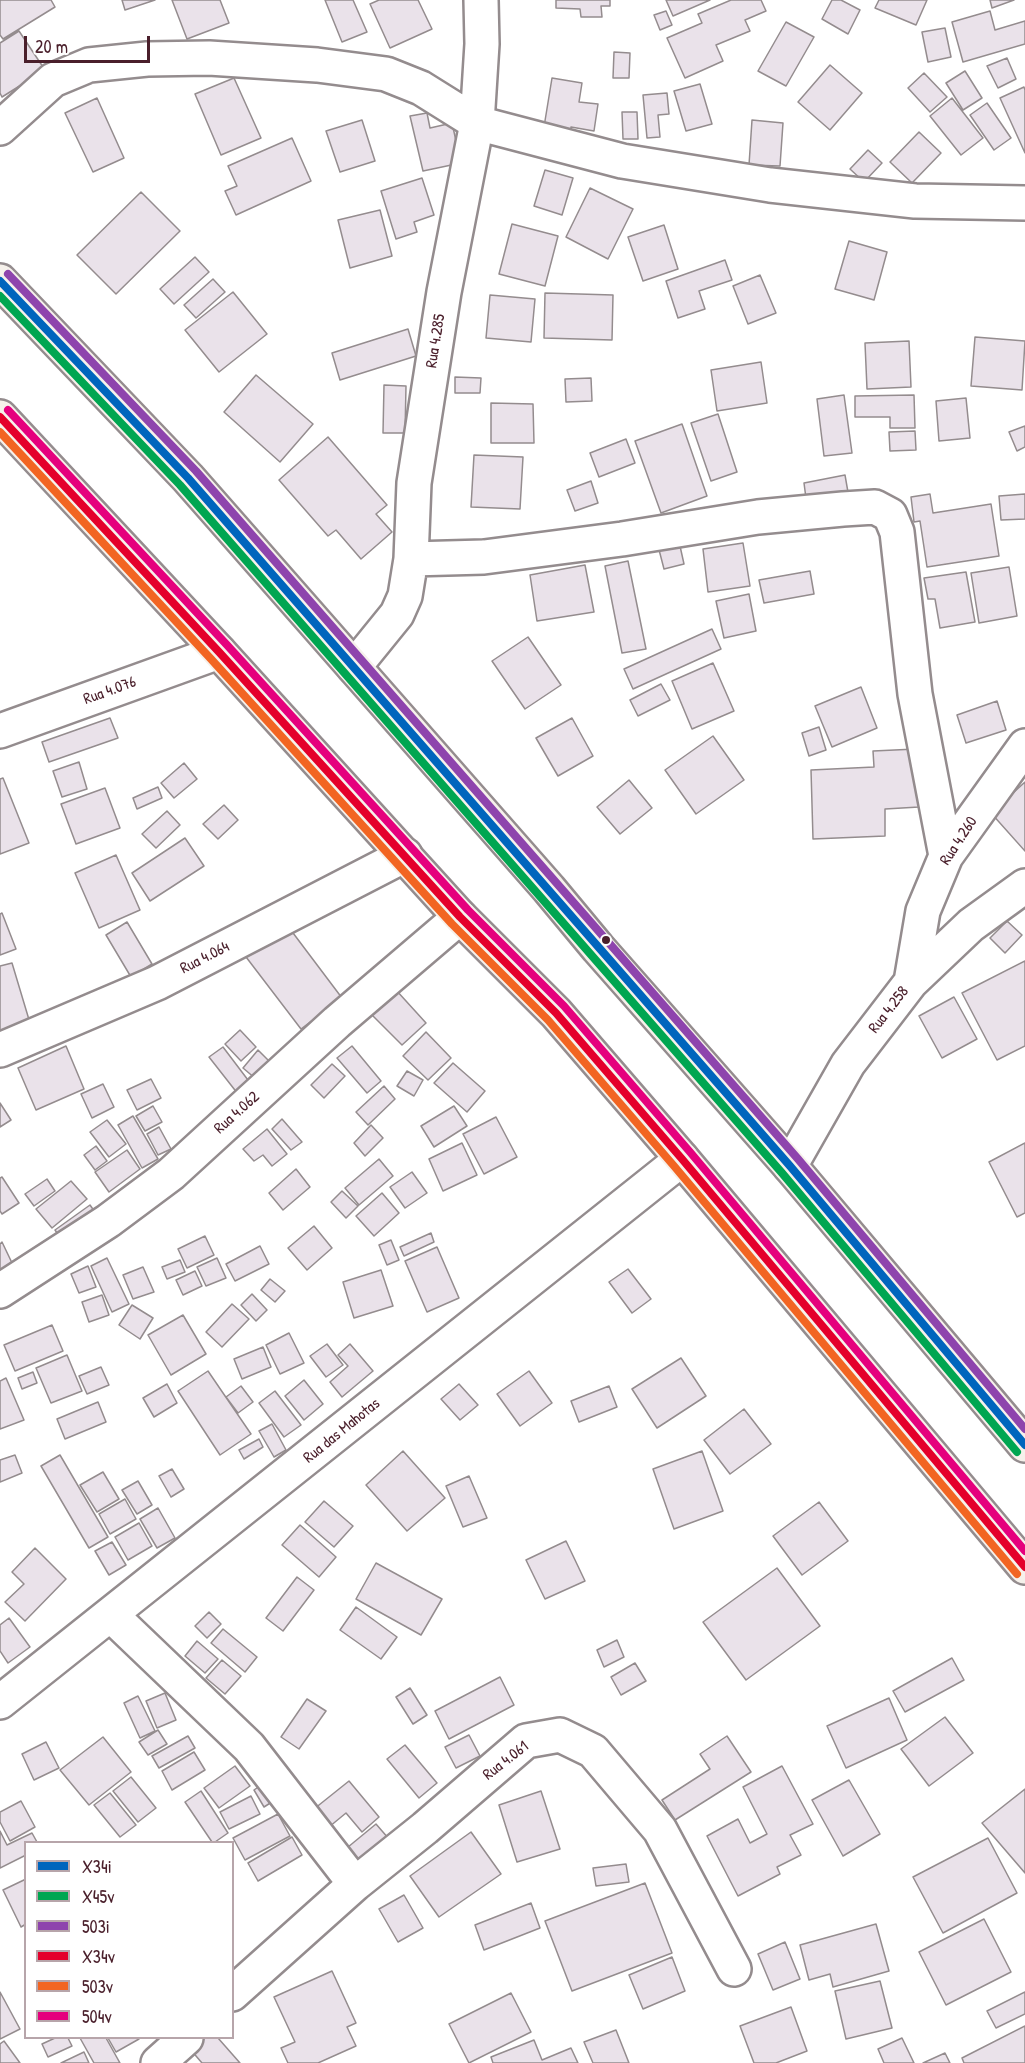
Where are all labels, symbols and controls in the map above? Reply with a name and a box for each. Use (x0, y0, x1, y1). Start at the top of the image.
scale bar (27, 24, 153, 62)
text: 20 m (35, 34, 68, 59)
street label: Rua 4.285 (422, 313, 450, 369)
street label: Rua 4.076 (81, 673, 139, 709)
street label: Rua 4.260 (936, 813, 982, 869)
unlabelled marker (600, 934, 612, 946)
street label: Rua 4.064 (177, 938, 233, 978)
street label: Rua 4.258 (865, 983, 913, 1037)
street label: Rua 4.062 (210, 1088, 264, 1138)
street label: Rua das Mahotas (300, 1394, 384, 1468)
street label: Rua 4.061 (479, 1737, 533, 1785)
legend (24, 1841, 234, 2039)
text: X34i (82, 1854, 112, 1879)
text: X45v (82, 1884, 114, 1909)
text: 503i (82, 1914, 110, 1939)
text: X34v (82, 1944, 115, 1969)
text: 503v (82, 1974, 113, 1999)
text: 504v (82, 2004, 112, 2029)

